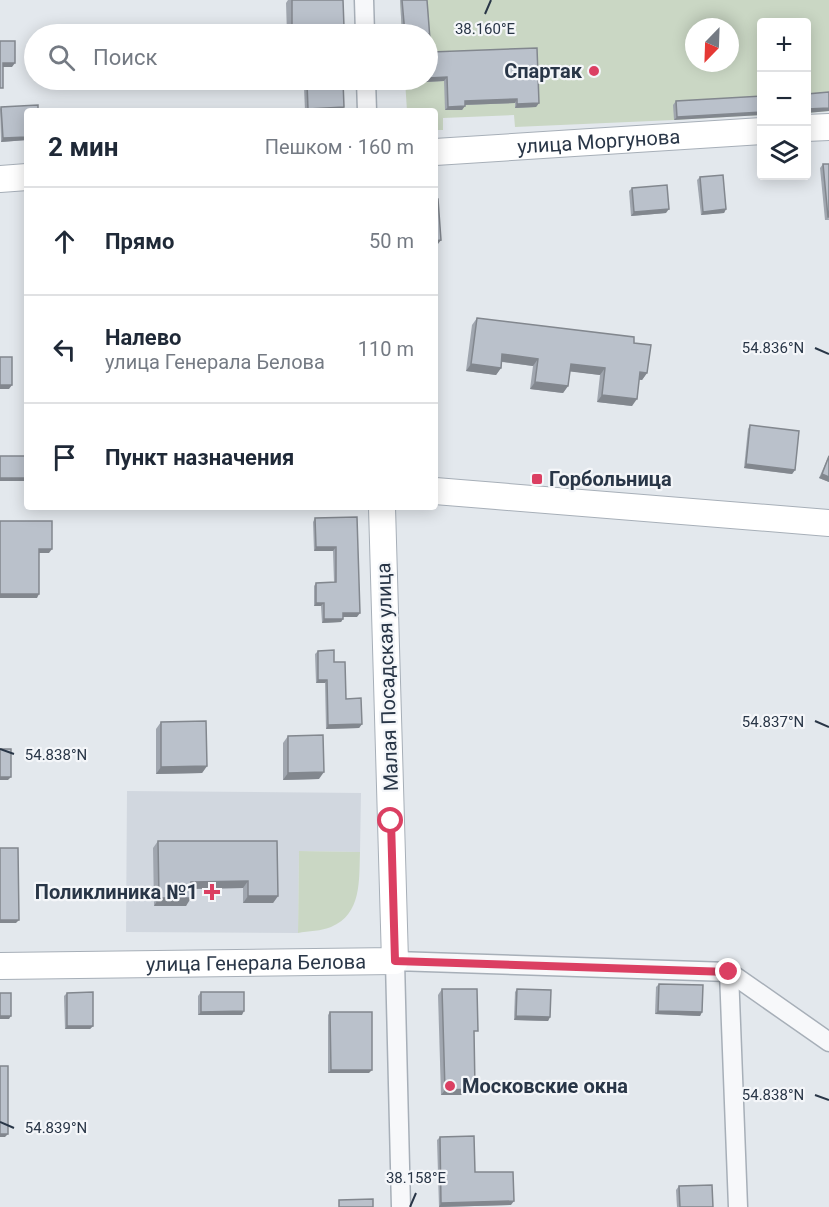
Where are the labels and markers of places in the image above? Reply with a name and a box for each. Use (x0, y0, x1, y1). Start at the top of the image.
place label: Спартак (504, 59, 583, 83)
marker: Спартак (587, 64, 601, 78)
place label: Горбольница (549, 467, 672, 491)
marker: Горбольница (530, 472, 544, 486)
place label: Поликлиника №1 (35, 880, 198, 904)
marker: Поликлиника №1 (203, 883, 221, 901)
place label: Московские окна (462, 1074, 628, 1098)
marker: Московские окна (443, 1079, 457, 1093)

